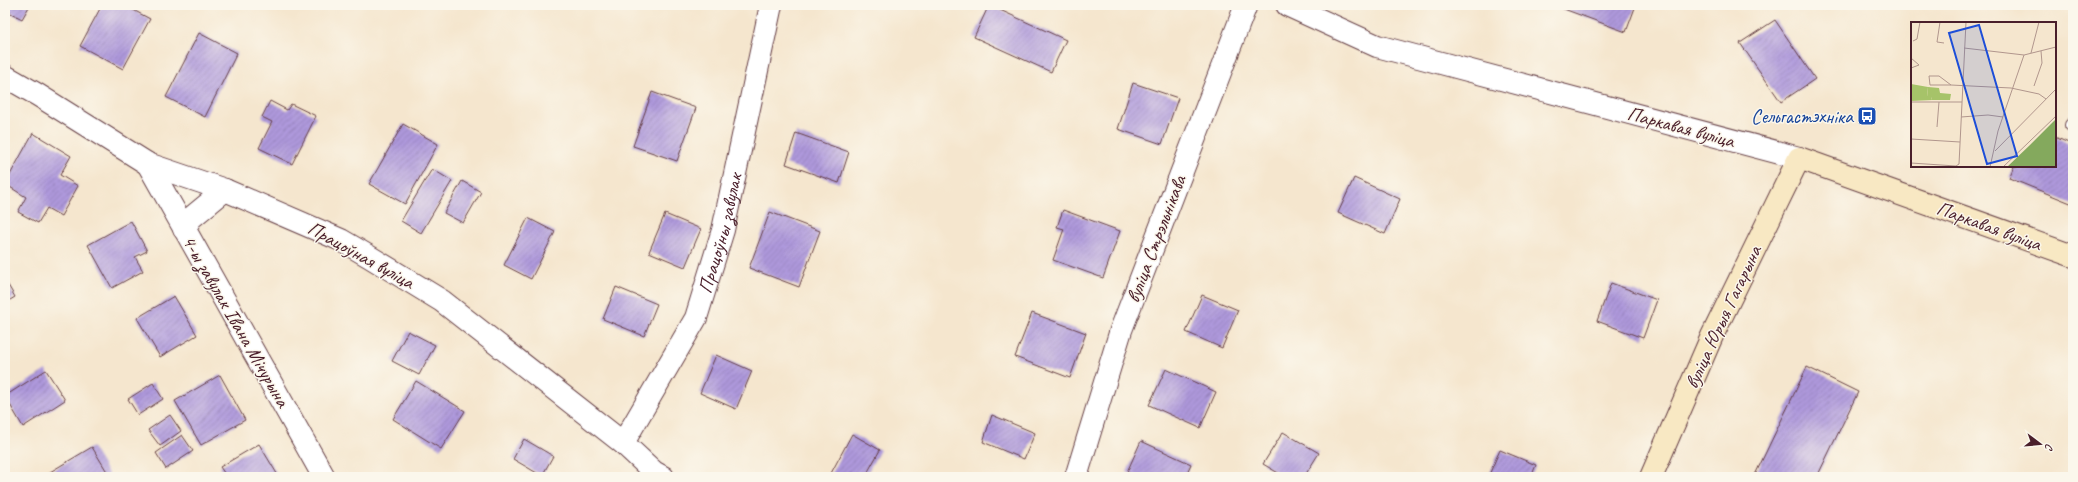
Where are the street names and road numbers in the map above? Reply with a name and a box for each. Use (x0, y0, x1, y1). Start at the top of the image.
street label: Паркавая вуліца (1625, 101, 1738, 154)
street label: Працоўны завулак (692, 169, 748, 296)
street label: вуліца Стрэльнікава (1120, 170, 1192, 306)
street label: Паркавая вуліца (1933, 195, 2046, 257)
street label: Працоўная вуліца (303, 215, 420, 295)
street label: 4-ы завулак Івана Мічурына (176, 231, 296, 413)
street label: вуліца Юрыя Гагарына (1679, 240, 1768, 392)

